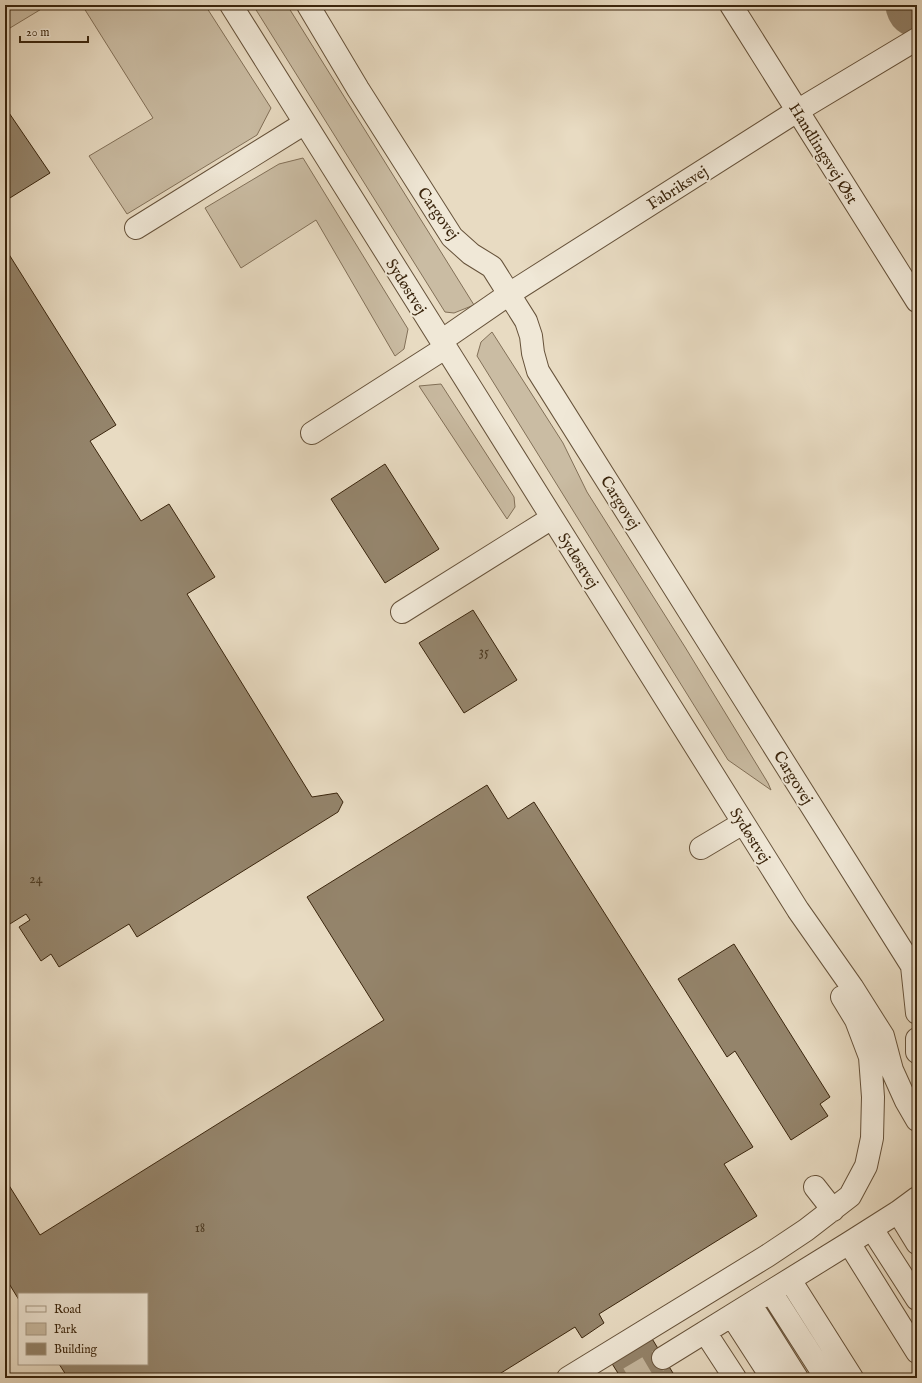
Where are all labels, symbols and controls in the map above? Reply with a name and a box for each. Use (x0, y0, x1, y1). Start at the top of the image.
scale bar (20, 18, 88, 44)
text: 20 m (26, 25, 49, 40)
street label: Handlingsvej Øst (783, 100, 862, 209)
street label: Fabriksvej (644, 162, 712, 215)
street label: Cargovej (412, 184, 463, 244)
street label: Sydøstvej (380, 255, 430, 319)
street label: Cargovej (595, 473, 644, 534)
street label: Sydøstvej (552, 529, 602, 593)
house number: 35 (479, 643, 489, 661)
street label: Cargovej (768, 748, 817, 809)
street label: Sydøstvej (724, 804, 774, 868)
house number: 24 (29, 870, 43, 888)
house number: 18 (195, 1219, 205, 1237)
legend (18, 1293, 148, 1365)
text: Road (54, 1302, 82, 1317)
text: Park (54, 1322, 77, 1337)
text: Building (54, 1342, 98, 1357)

